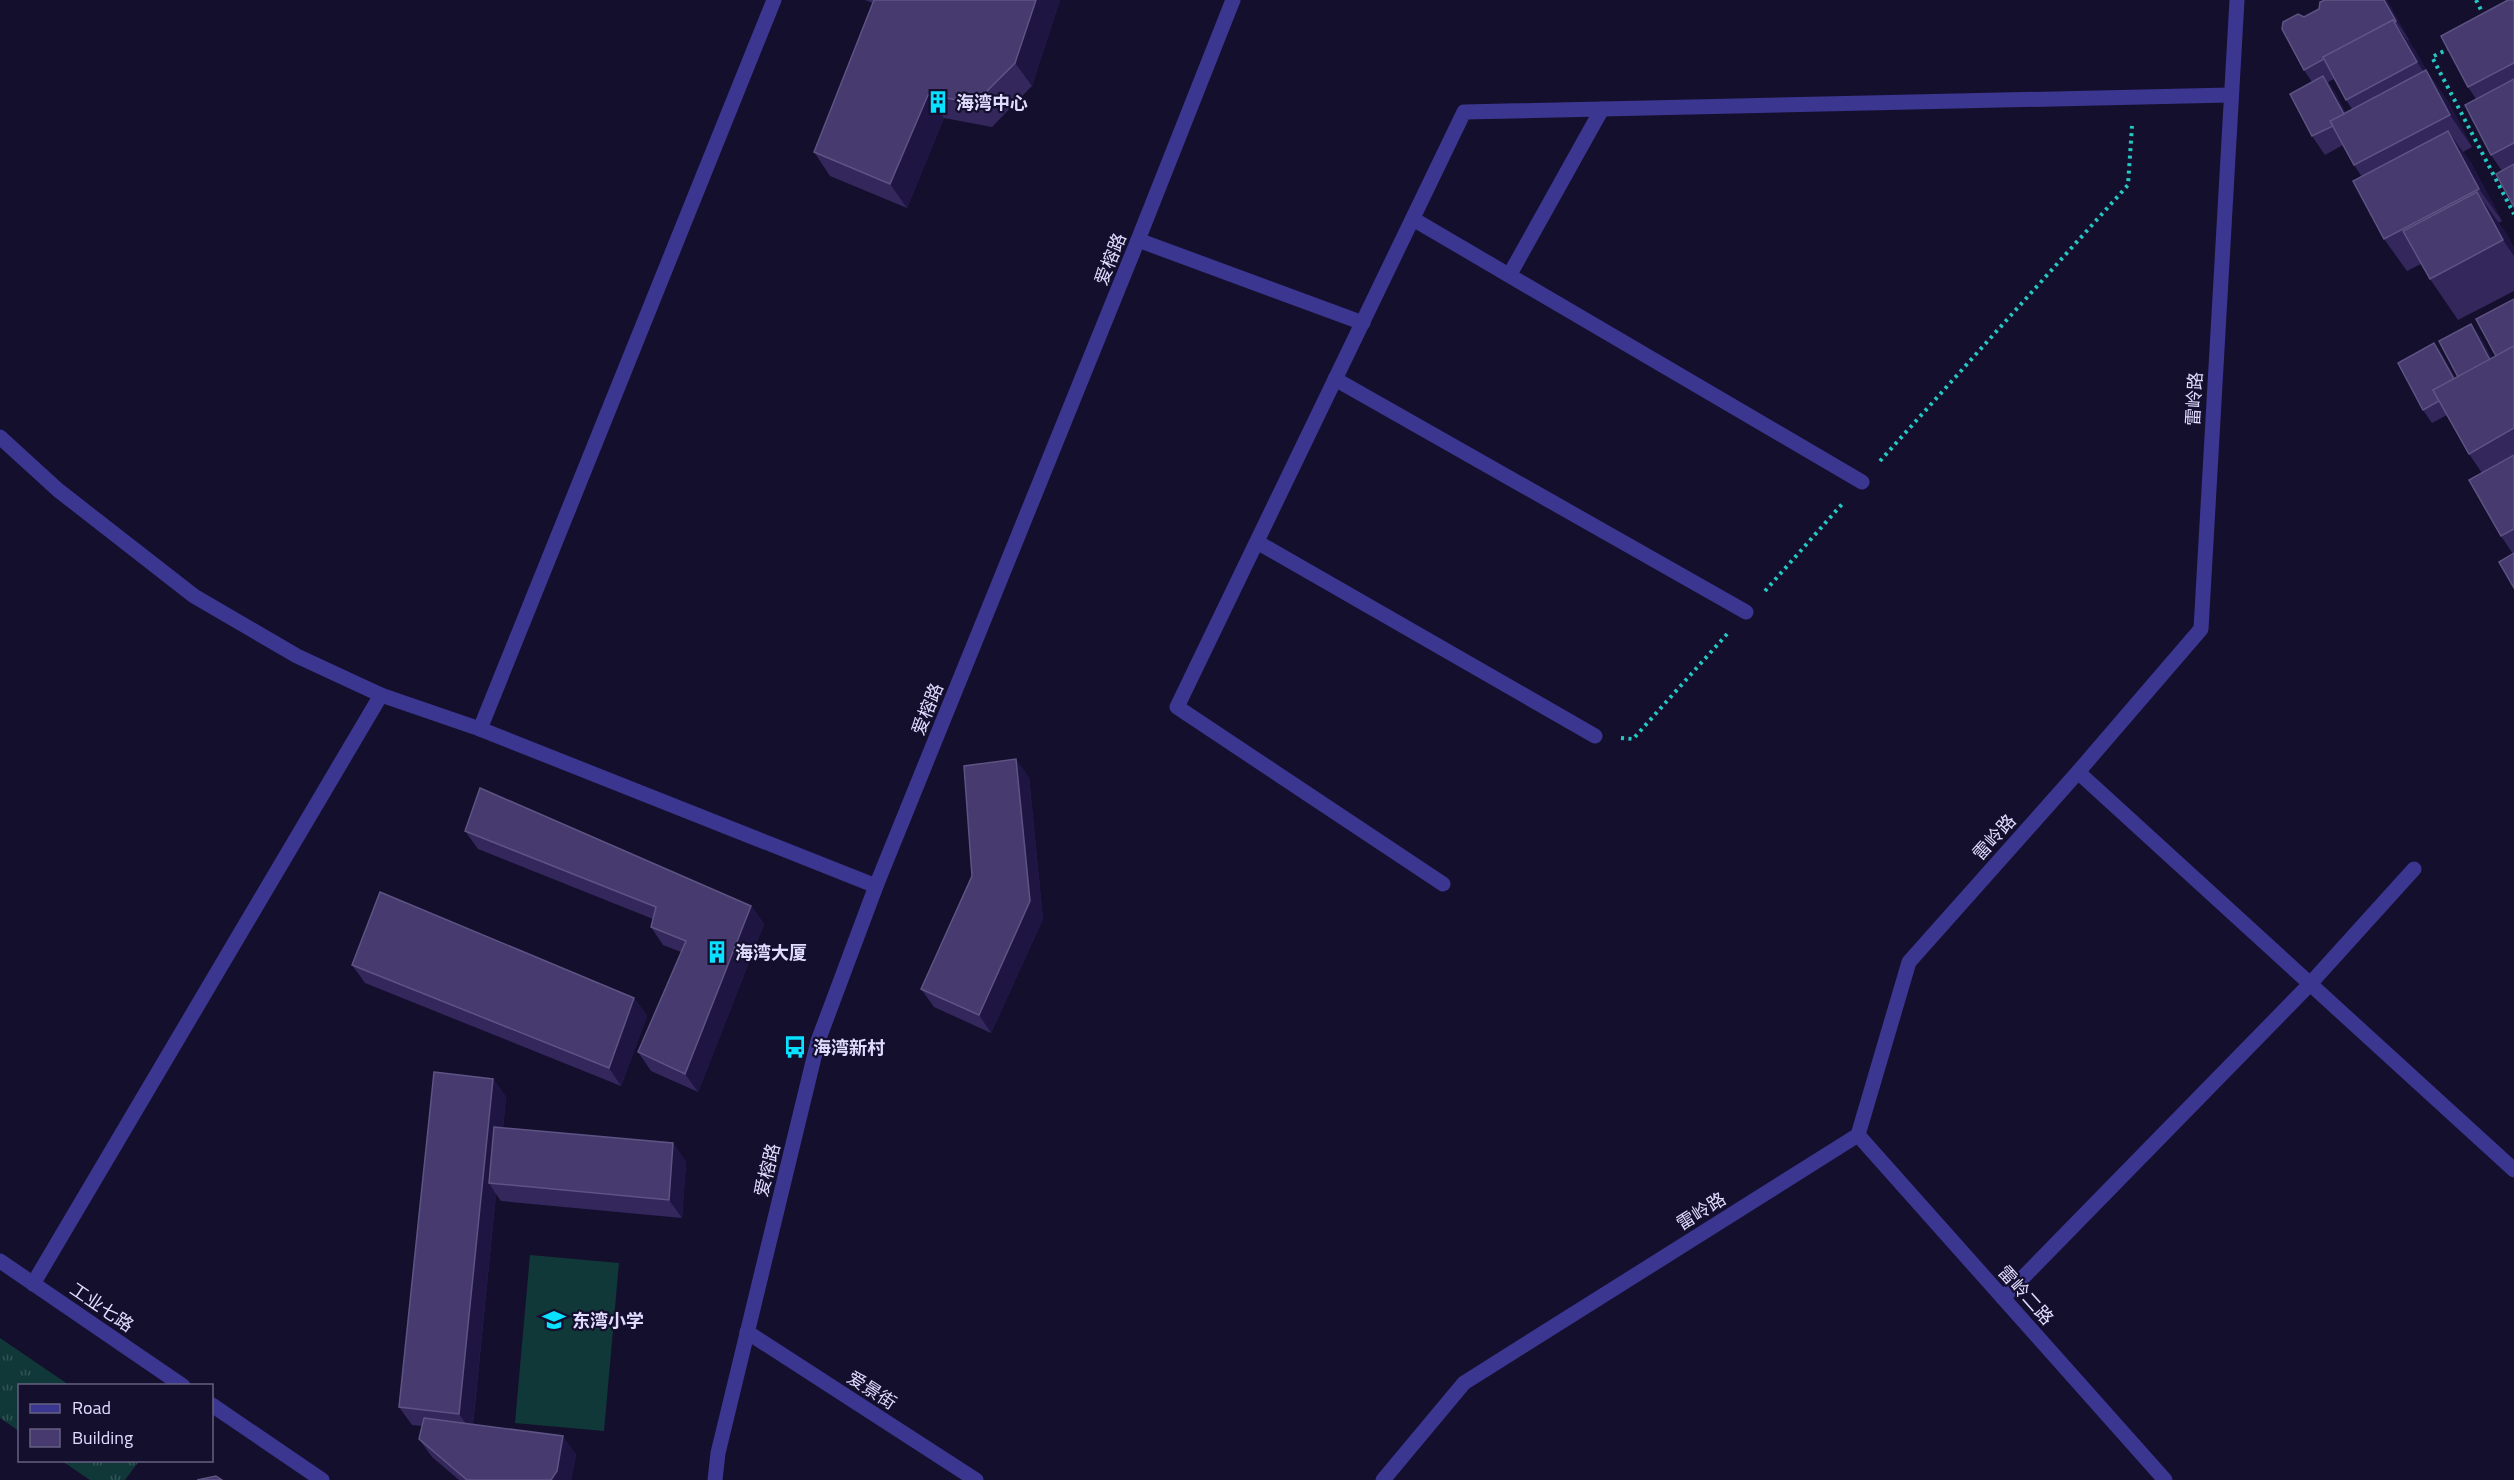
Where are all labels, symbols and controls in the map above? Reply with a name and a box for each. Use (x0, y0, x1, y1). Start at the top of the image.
building icon: 海湾中心 (925, 89, 951, 115)
place label: 海湾中心 (956, 89, 1028, 116)
street label: 爱榕路 (1087, 229, 1133, 289)
street label: 雷岭路 (2179, 371, 2209, 427)
street label: 爱榕路 (904, 679, 950, 739)
street label: 雷岭路 (1966, 808, 2022, 866)
building icon: 海湾大厦 (704, 939, 730, 965)
place label: 海湾大厦 (735, 939, 807, 966)
bus stop icon: 海湾新村 (782, 1034, 808, 1060)
place label: 海湾新村 (813, 1034, 885, 1061)
street label: 爱榕路 (747, 1141, 787, 1199)
street label: 雷岭路 (1671, 1185, 1731, 1237)
street label: 雷岭二路 (1992, 1259, 2060, 1331)
street label: 工业七路 (65, 1276, 139, 1338)
school or university icon: 东湾小学 (541, 1307, 567, 1333)
place label: 东湾小学 (572, 1307, 644, 1334)
street label: 爱景街 (842, 1364, 902, 1416)
legend (18, 1384, 213, 1462)
text: Road (72, 1394, 111, 1421)
text: Building (72, 1424, 133, 1451)

